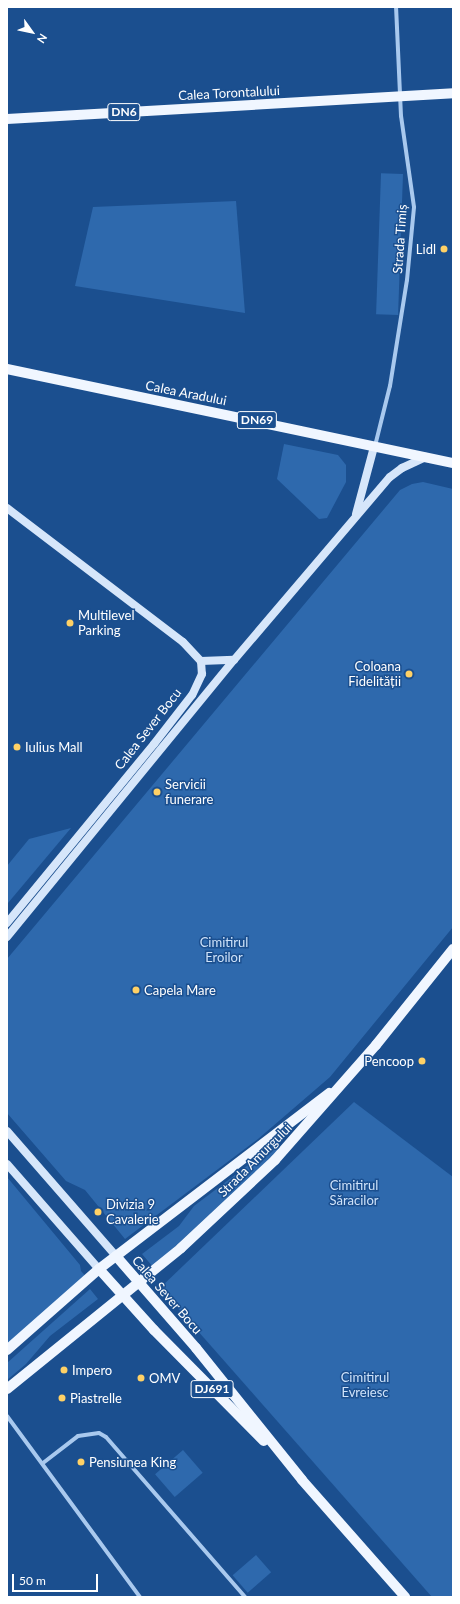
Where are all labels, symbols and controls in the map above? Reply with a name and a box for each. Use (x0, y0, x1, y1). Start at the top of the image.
north arrow (12, 12, 52, 52)
text: N (35, 32, 50, 46)
street label: Calea Torontalului (178, 83, 280, 103)
road number: DN6 (107, 102, 141, 122)
street label: Strada Timiș (390, 204, 410, 274)
place label: Lidl (416, 241, 436, 257)
marker: Lidl (439, 244, 449, 254)
street label: Calea Aradului (144, 377, 228, 409)
road number: DN69 (236, 410, 278, 430)
place label: Multilevel Parking (78, 608, 135, 639)
marker: Multilevel Parking (65, 618, 75, 628)
place label: Coloana Fidelității (348, 659, 401, 690)
marker: Coloana Fidelității (404, 669, 414, 679)
street label: Calea Sever Bocu (111, 685, 185, 773)
place label: Iulius Mall (25, 739, 83, 755)
marker: Iulius Mall (12, 742, 22, 752)
place label: Servicii funerare (165, 777, 213, 808)
marker: Servicii funerare (152, 787, 162, 797)
park label: Cimitirul Eroilor (200, 935, 248, 966)
place label: Capela Mare (144, 982, 216, 998)
marker: Capela Mare (131, 985, 141, 995)
place label: Pencoop (364, 1053, 414, 1069)
marker: Pencoop (417, 1056, 427, 1066)
street label: Strada Amurgului (215, 1120, 295, 1200)
park label: Cimitirul Săracilor (329, 1178, 379, 1209)
place label: Divizia 9 Cavalerie (106, 1197, 159, 1228)
marker: Divizia 9 Cavalerie (93, 1207, 103, 1217)
street label: Calea Sever Bocu (129, 1252, 205, 1338)
place label: Impero (72, 1362, 112, 1378)
marker: Impero (59, 1365, 69, 1375)
place label: OMV (149, 1370, 180, 1386)
park label: Cimitirul Evreiesc (341, 1370, 389, 1401)
marker: OMV (136, 1373, 146, 1383)
road number: DJ691 (190, 1379, 234, 1399)
place label: Piastrelle (70, 1390, 122, 1406)
marker: Piastrelle (57, 1393, 67, 1403)
place label: Pensiunea King (89, 1454, 176, 1470)
marker: Pensiunea King (76, 1457, 86, 1467)
scale bar (14, 1566, 100, 1592)
text: 50 m (19, 1573, 46, 1588)

